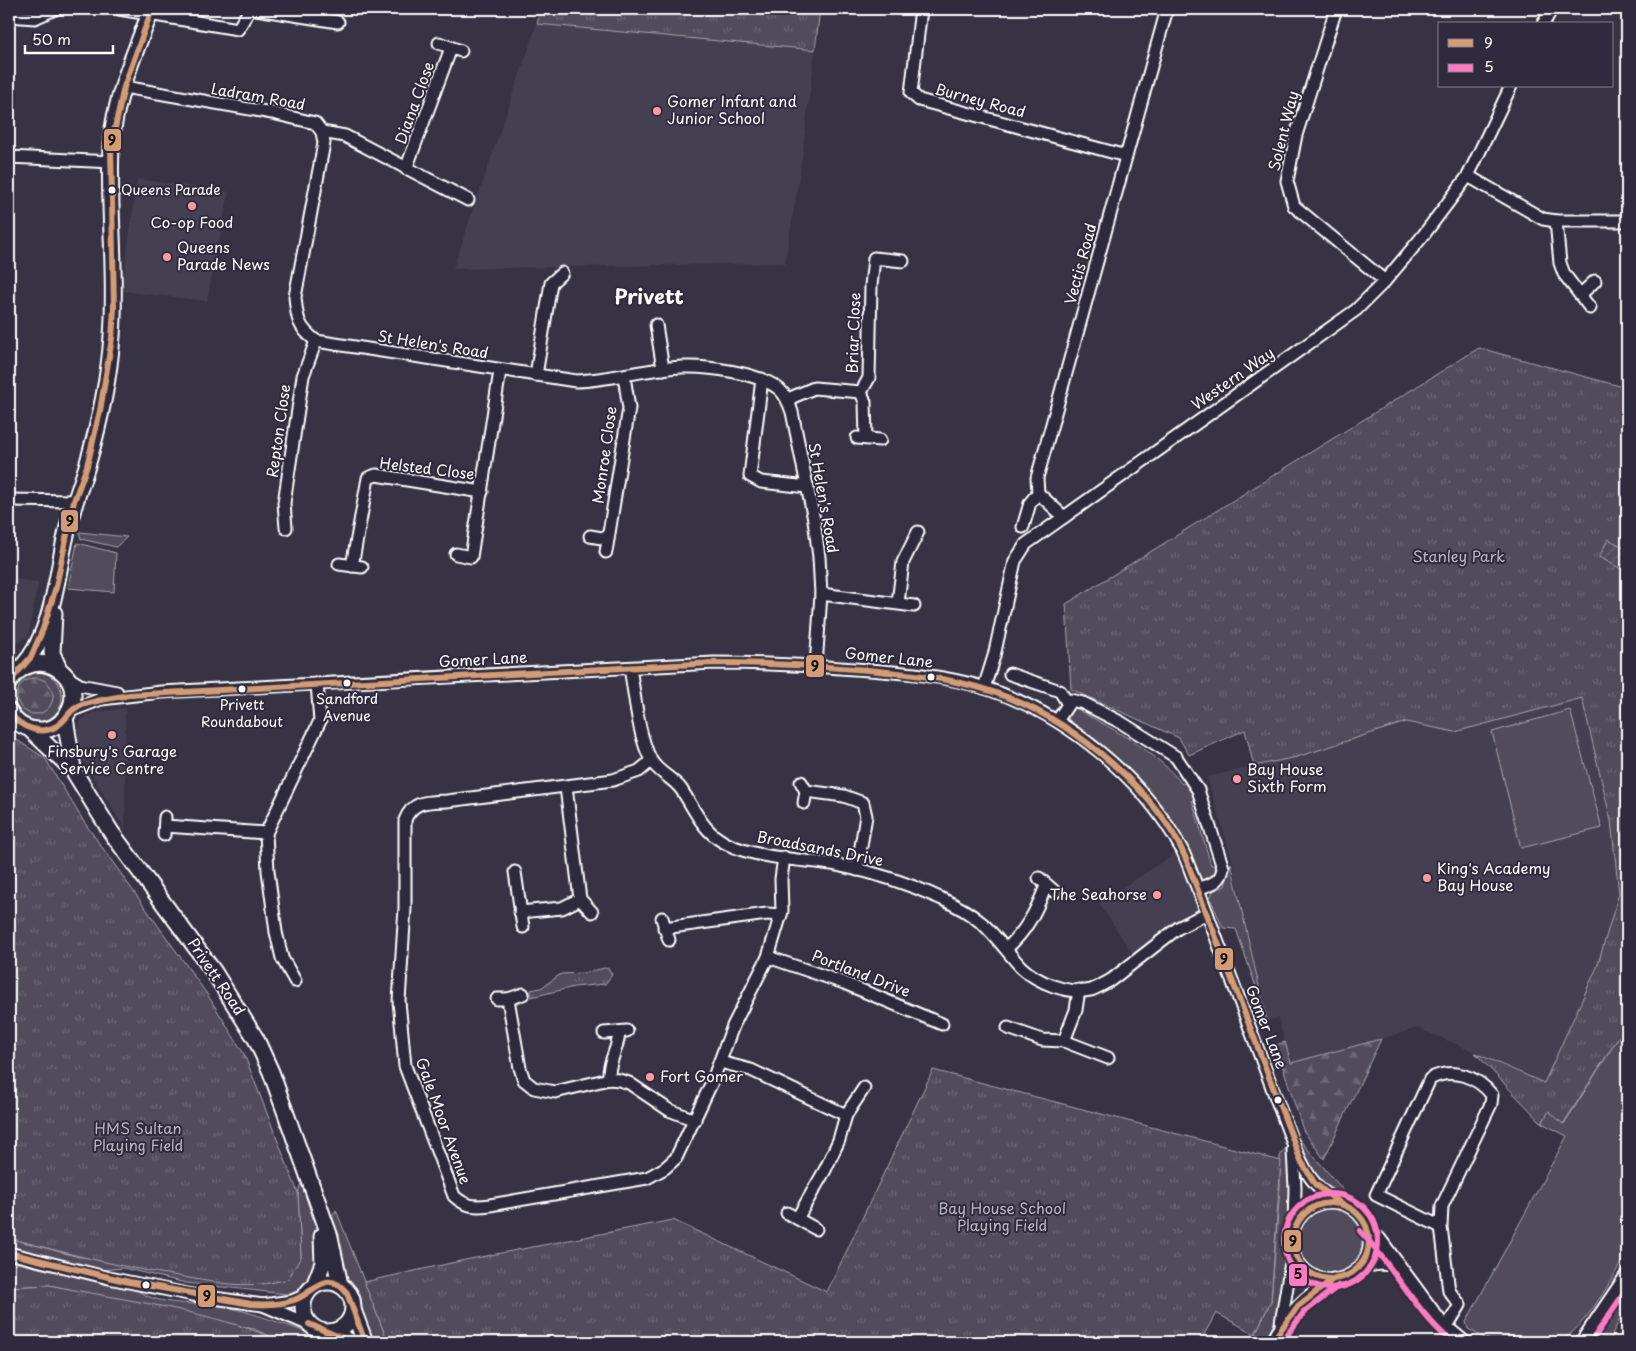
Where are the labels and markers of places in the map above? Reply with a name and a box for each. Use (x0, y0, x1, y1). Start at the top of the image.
place label: Gomer Infant and Junior School (667, 89, 797, 129)
marker: Gomer Infant and Junior School (651, 105, 663, 117)
place label: Queens Parade (121, 179, 221, 200)
marker: Queens Parade (107, 185, 117, 195)
marker: Co-op Food (186, 200, 198, 212)
place label: Co-op Food (151, 210, 233, 233)
place label: Queens Parade News (177, 235, 270, 275)
marker: Queens Parade News (161, 251, 173, 263)
unlabelled marker (926, 672, 936, 682)
marker: Sandford Avenue (342, 678, 352, 688)
marker: Privett Roundabout (237, 684, 247, 694)
place label: Sandford Avenue (316, 688, 378, 726)
place label: Privett Roundabout (201, 694, 283, 732)
marker: Finsbury's Garage Service Centre (106, 729, 118, 741)
place label: Finsbury's Garage Service Centre (47, 739, 177, 779)
place label: Bay House Sixth Form (1247, 757, 1327, 797)
marker: Bay House Sixth Form (1231, 773, 1243, 785)
place label: King's Academy Bay House (1437, 856, 1551, 896)
marker: King's Academy Bay House (1421, 872, 1433, 884)
place label: The Seahorse (1050, 882, 1147, 905)
marker: The Seahorse (1151, 889, 1163, 901)
place label: Fort Gomer (660, 1064, 743, 1087)
marker: Fort Gomer (644, 1071, 656, 1083)
unlabelled marker (1273, 1095, 1283, 1105)
unlabelled marker (141, 1280, 151, 1290)

